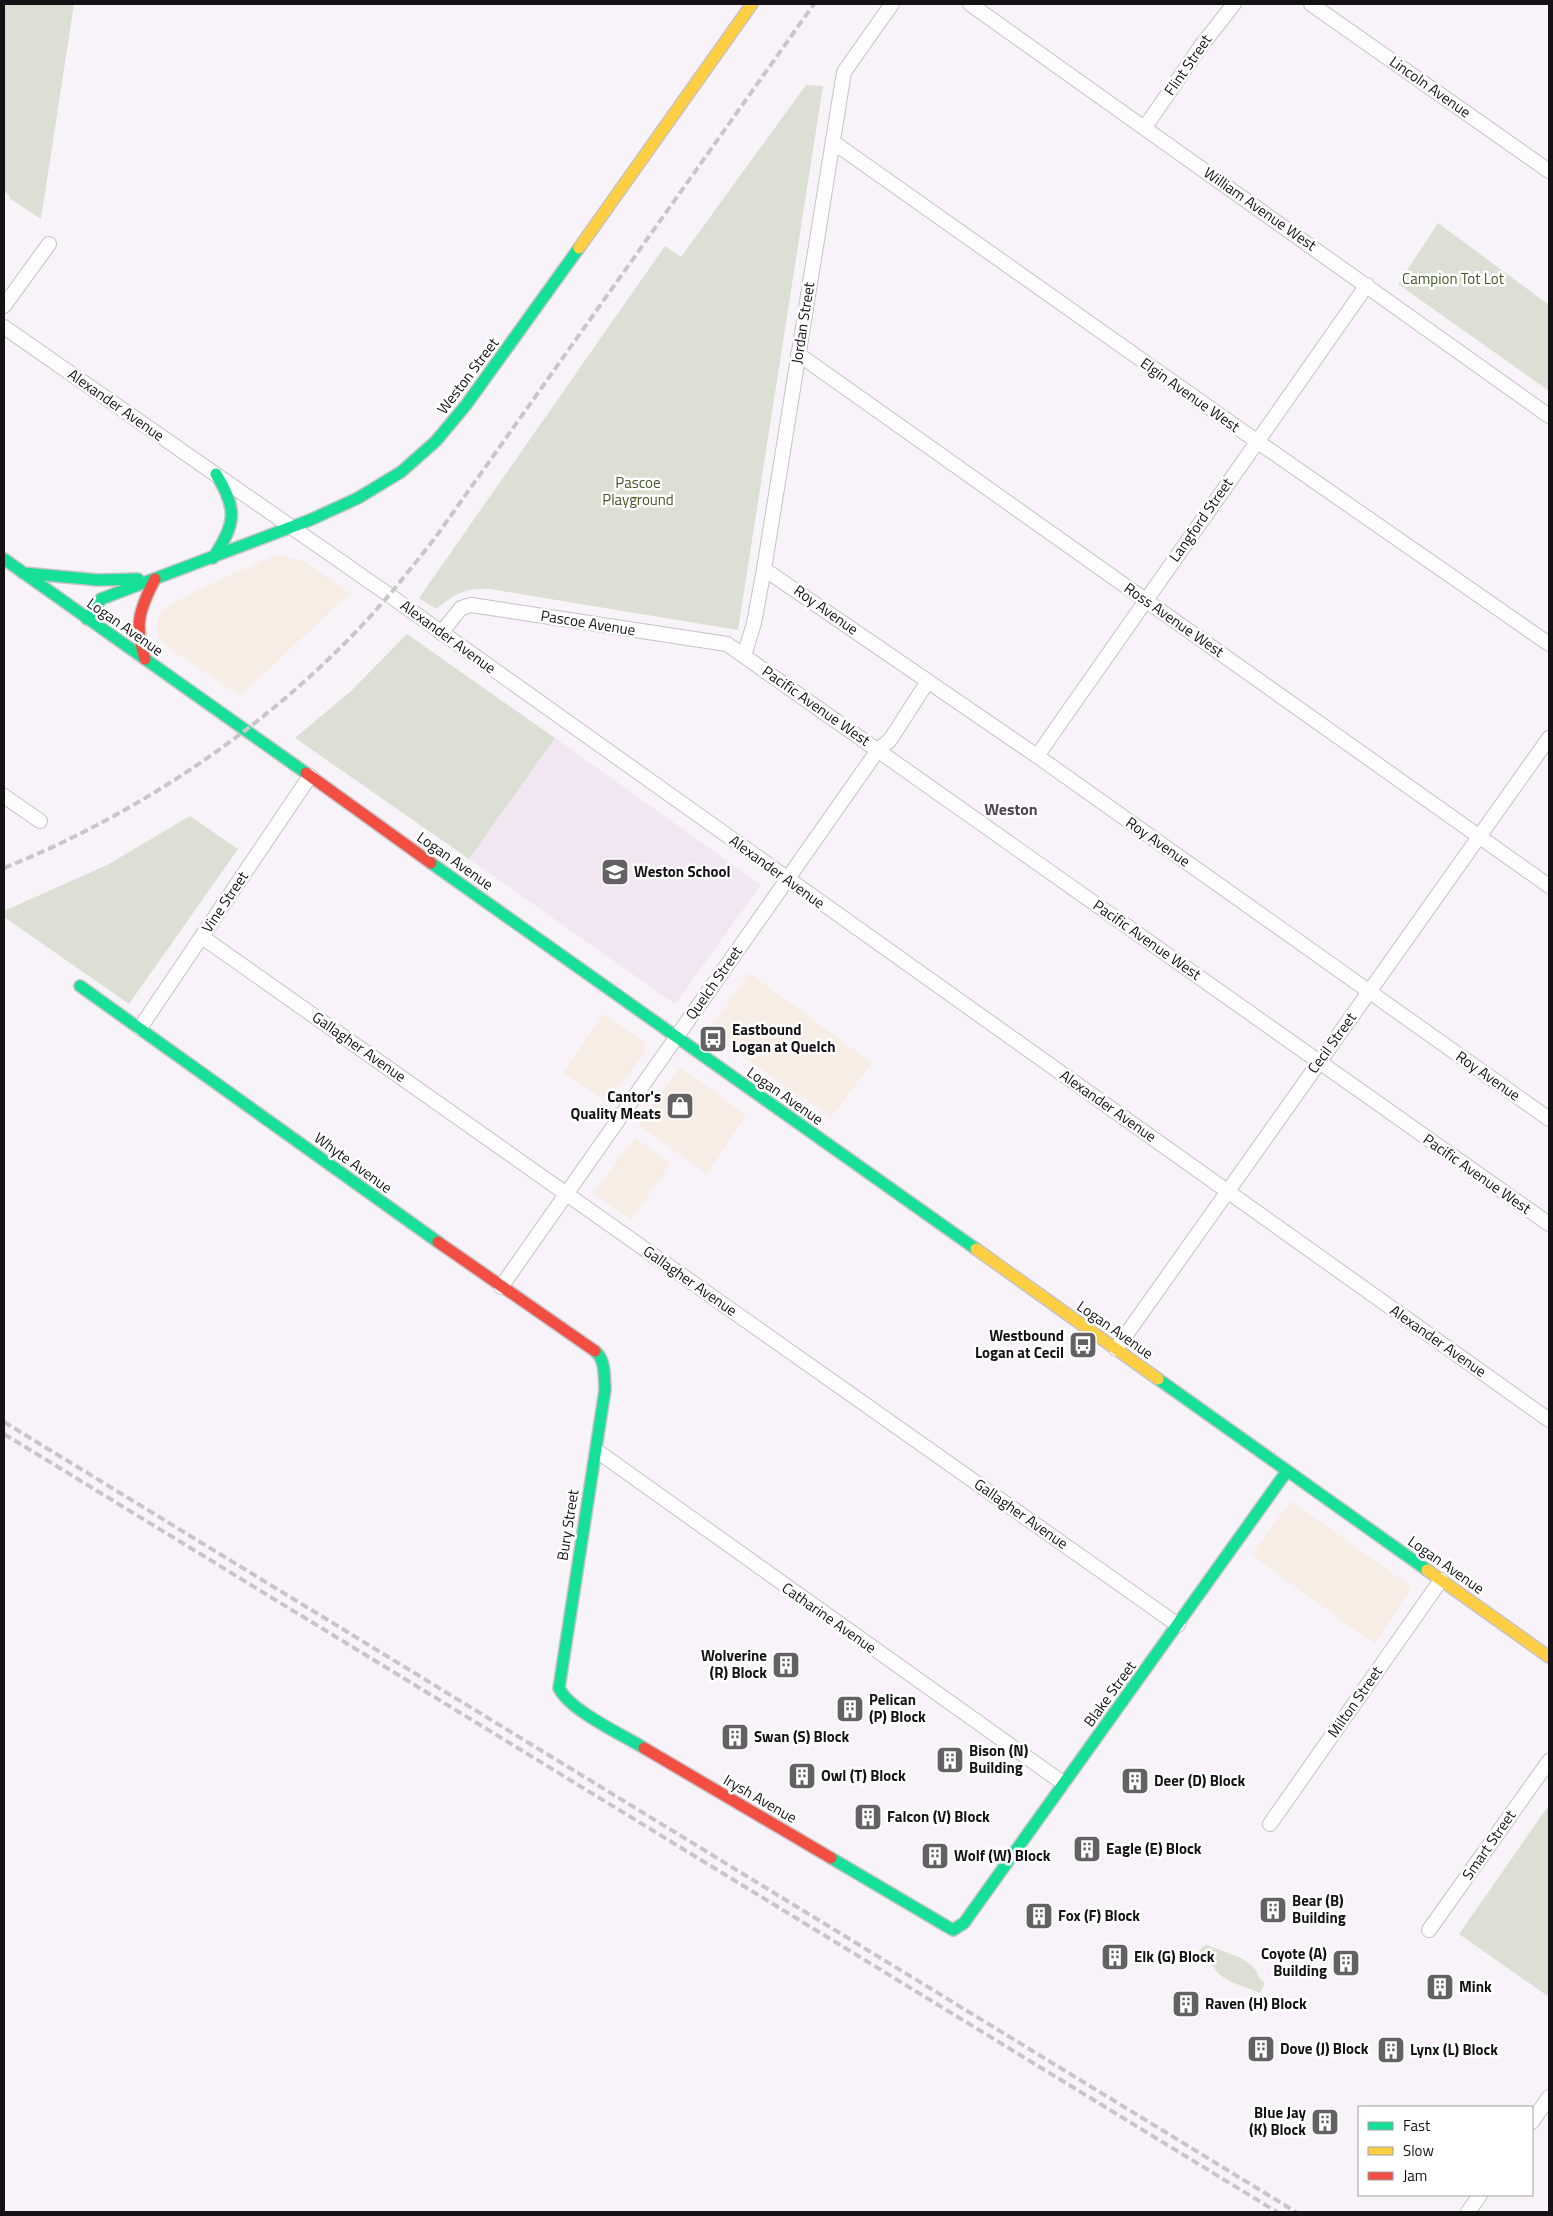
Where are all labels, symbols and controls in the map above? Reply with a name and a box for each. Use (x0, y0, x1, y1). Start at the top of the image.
street label: Flint Street (1158, 29, 1217, 100)
street label: Lincoln Avenue (1385, 50, 1476, 123)
street label: William Avenue West (1199, 161, 1322, 257)
park label: Campion Tot Lot (1402, 267, 1505, 290)
street label: Jordan Street (785, 280, 820, 366)
street label: Weston Street (431, 332, 505, 419)
street label: Elgin Avenue West (1136, 352, 1245, 438)
street label: Alexander Avenue (63, 363, 169, 446)
park label: Pascoe Playground (602, 471, 674, 511)
street label: Langford Street (1163, 472, 1239, 566)
street label: Ross Avenue West (1120, 577, 1230, 663)
street label: Roy Avenue (789, 579, 863, 640)
street label: Logan Avenue (82, 592, 168, 661)
street label: Alexander Avenue (396, 594, 501, 679)
street label: Pascoe Avenue (539, 604, 637, 641)
street label: Pacific Avenue West (758, 660, 876, 752)
district label: Weston (984, 797, 1038, 821)
street label: Roy Avenue (1121, 811, 1195, 872)
street label: Logan Avenue (412, 826, 498, 895)
street label: Alexander Avenue (725, 829, 830, 914)
school or university icon: Weston School (600, 857, 630, 887)
place label: Weston School (634, 860, 731, 883)
street label: Vine Street (196, 866, 254, 937)
street label: Pacific Avenue West (1089, 894, 1207, 986)
street label: Quelch Street (680, 941, 748, 1024)
street label: Gallagher Avenue (308, 1006, 411, 1088)
street label: Cecil Street (1301, 1007, 1362, 1078)
place label: Eastbound Logan at Quelch (732, 1018, 836, 1058)
bus stop icon: Eastbound Logan at Quelch (698, 1024, 728, 1054)
street label: Roy Avenue (1451, 1045, 1525, 1106)
street label: Logan Avenue (742, 1061, 828, 1130)
street label: Alexander Avenue (1055, 1064, 1161, 1147)
place label: Cantor's Quality Meats (570, 1085, 661, 1125)
shop icon: Cantor's Quality Meats (665, 1091, 695, 1121)
street label: Whyte Avenue (309, 1126, 397, 1199)
street label: Pacific Avenue West (1419, 1128, 1537, 1220)
street label: Gallagher Avenue (639, 1240, 742, 1322)
street label: Logan Avenue (1072, 1295, 1158, 1364)
street label: Alexander Avenue (1385, 1299, 1491, 1382)
place label: Westbound Logan at Cecil (975, 1324, 1064, 1364)
bus stop icon: Westbound Logan at Cecil (1068, 1330, 1098, 1360)
street label: Gallagher Avenue (970, 1473, 1073, 1555)
street label: Bury Street (551, 1487, 585, 1562)
street label: Logan Avenue (1403, 1530, 1489, 1599)
street label: Catharine Avenue (777, 1576, 881, 1659)
place label: Wolverine (R) Block (701, 1644, 767, 1684)
building icon: Wolverine (R) Block (771, 1650, 801, 1680)
street label: Blake Street (1078, 1655, 1142, 1732)
street label: Milton Street (1321, 1661, 1388, 1742)
place label: Pelican (P) Block (869, 1688, 926, 1728)
building icon: Pelican (P) Block (835, 1694, 865, 1724)
building icon: Swan (S) Block (720, 1722, 750, 1752)
place label: Swan (S) Block (754, 1725, 849, 1748)
place label: Bison (N) Building (969, 1739, 1029, 1779)
building icon: Bison (N) Building (935, 1745, 965, 1775)
building icon: Owl (T) Block (787, 1761, 817, 1791)
place label: Owl (T) Block (821, 1764, 906, 1787)
building icon: Deer (D) Block (1120, 1766, 1150, 1796)
street label: Irysh Avenue (719, 1768, 801, 1829)
place label: Deer (D) Block (1154, 1769, 1246, 1792)
building icon: Falcon (V) Block (853, 1802, 883, 1832)
place label: Falcon (V) Block (887, 1805, 990, 1828)
street label: Smart Street (1456, 1805, 1522, 1884)
building icon: Eagle (E) Block (1072, 1834, 1102, 1864)
place label: Eagle (E) Block (1106, 1837, 1202, 1860)
building icon: Wolf (W) Block (920, 1841, 950, 1871)
place label: Wolf (W) Block (954, 1844, 1051, 1867)
place label: Bear (B) Building (1292, 1889, 1346, 1929)
building icon: Bear (B) Building (1258, 1895, 1288, 1925)
building icon: Fox (F) Block (1024, 1901, 1054, 1931)
place label: Fox (F) Block (1058, 1904, 1140, 1927)
building icon: Elk (G) Block (1100, 1942, 1130, 1972)
place label: Coyote (A) Building (1261, 1942, 1327, 1982)
place label: Elk (G) Block (1134, 1945, 1215, 1968)
building icon: Coyote (A) Building (1331, 1948, 1361, 1978)
building icon: Mink (1425, 1972, 1455, 2002)
place label: Mink (1459, 1975, 1492, 1998)
building icon: Raven (H) Block (1171, 1989, 1201, 2019)
place label: Raven (H) Block (1205, 1992, 1307, 2015)
building icon: Dove (J) Block (1246, 2034, 1276, 2064)
building icon: Lynx (L) Block (1376, 2035, 1406, 2065)
place label: Dove (J) Block (1280, 2037, 1369, 2060)
place label: Lynx (L) Block (1410, 2038, 1498, 2061)
place label: Blue Jay (K) Block (1249, 2101, 1306, 2141)
legend (1358, 2106, 1533, 2196)
building icon: Blue Jay (K) Block (1310, 2107, 1340, 2137)
text: Fast (1403, 2114, 1431, 2137)
text: Slow (1403, 2139, 1434, 2162)
text: Jam (1403, 2164, 1427, 2187)

